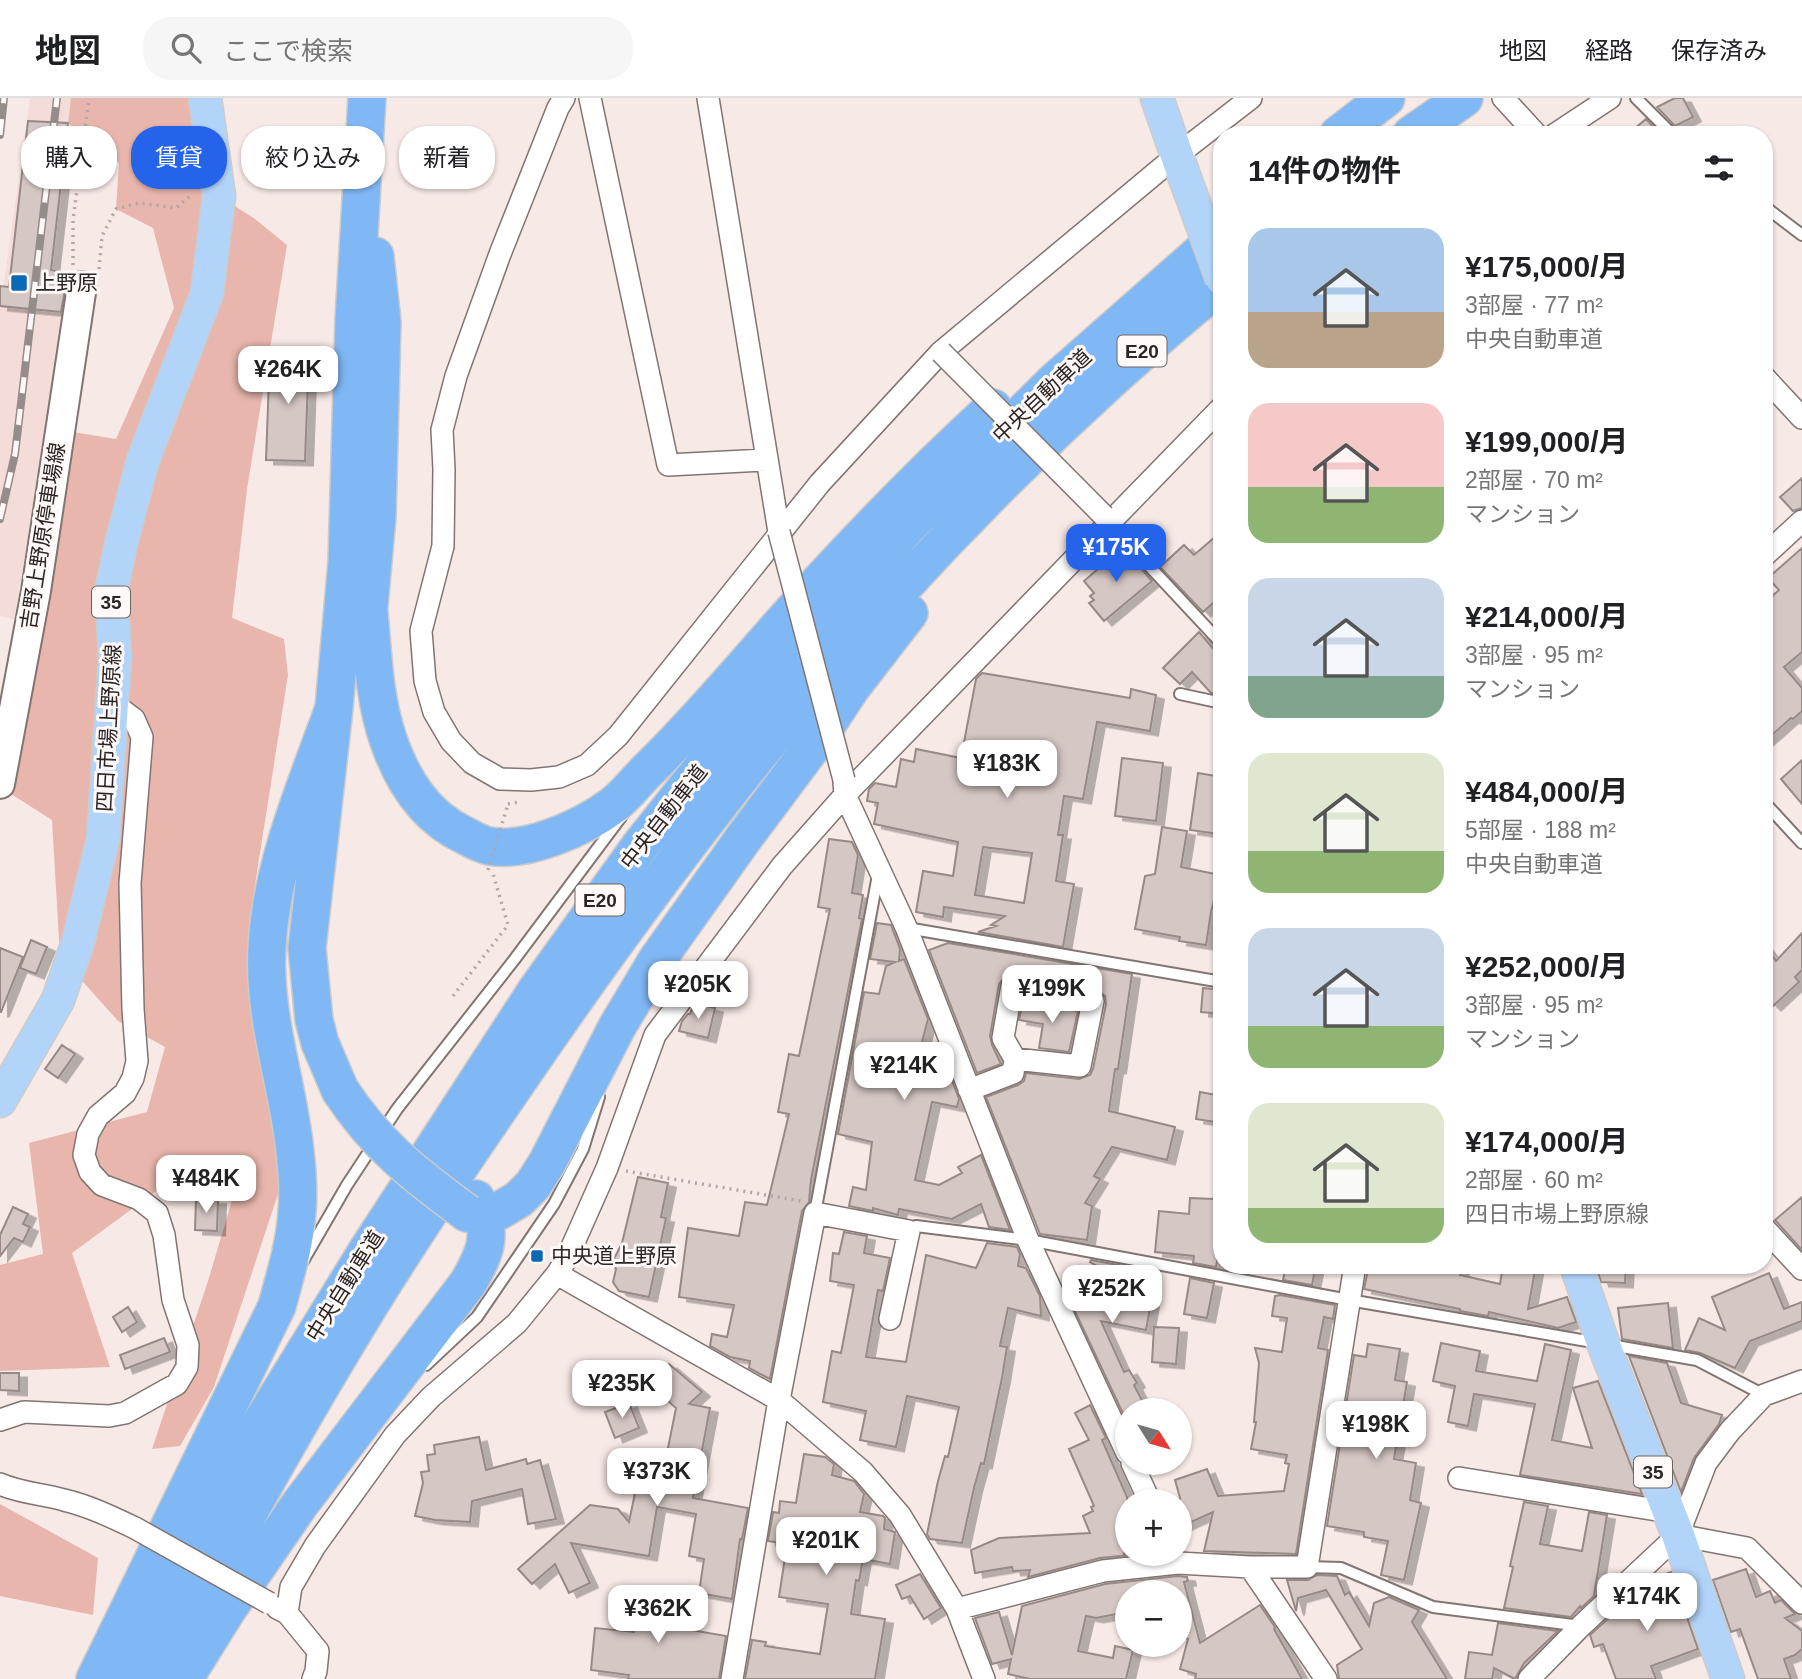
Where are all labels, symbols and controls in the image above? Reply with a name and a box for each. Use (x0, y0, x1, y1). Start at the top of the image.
search box (143, 17, 633, 80)
icon: search (167, 29, 205, 67)
text: 地図 (35, 32, 101, 69)
text: ここで検索 (223, 36, 353, 66)
text: 地図 (1499, 37, 1547, 64)
text: 経路 (1585, 37, 1633, 64)
text: 保存済み (1671, 37, 1767, 64)
chip: 購入 (21, 126, 117, 189)
chip: 賃貸 (131, 126, 227, 189)
chip: 絞り込み (241, 126, 385, 189)
chip: 新着 (399, 126, 495, 189)
icon: filters (1700, 149, 1738, 187)
text: 14件の物件 (1248, 154, 1401, 187)
text: ¥175,000/月 (1465, 250, 1628, 283)
icon: home (1304, 256, 1388, 340)
place label: 上野原 (35, 271, 98, 294)
marker: 上野原 (9, 273, 29, 293)
text: 3部屋 · 77 m² (1465, 292, 1603, 318)
text: 中央自動車道 (1465, 326, 1603, 352)
road number: E20 (1118, 336, 1166, 366)
street label: 中央自動車道 (988, 344, 1096, 447)
pin: ¥264K (239, 346, 337, 406)
text: ¥264K (254, 356, 322, 382)
text: ¥199,000/月 (1465, 425, 1628, 458)
icon: home (1304, 431, 1388, 515)
street label: 吉野上野原停車場線 (16, 441, 69, 631)
text: 2部屋 · 70 m² (1465, 467, 1603, 493)
text: マンション (1465, 501, 1580, 527)
pin: ¥175K (1067, 524, 1165, 584)
text: ¥175K (1082, 534, 1150, 560)
road number: 35 (92, 587, 130, 618)
text: ¥214,000/月 (1465, 600, 1628, 633)
icon: home (1304, 606, 1388, 690)
text: 3部屋 · 95 m² (1465, 642, 1603, 668)
street label: 四日市場上野原線 (93, 643, 124, 812)
text: マンション (1465, 676, 1580, 702)
pin: ¥183K (958, 740, 1056, 800)
text: ¥183K (973, 750, 1041, 776)
street label: 中央自動車道 (616, 760, 711, 873)
text: ¥484,000/月 (1465, 775, 1628, 808)
icon: home (1304, 781, 1388, 865)
text: 5部屋 · 188 m² (1465, 817, 1616, 843)
text: 中央自動車道 (1465, 851, 1603, 877)
road number: E20 (576, 884, 624, 916)
text: ¥252,000/月 (1465, 950, 1628, 983)
icon: home (1304, 956, 1388, 1040)
pin: ¥205K (649, 962, 747, 1021)
pin: ¥199K (1003, 965, 1101, 1025)
text: ¥205K (664, 971, 732, 997)
text: ¥199K (1018, 975, 1086, 1001)
text: 3部屋 · 95 m² (1465, 992, 1603, 1018)
text: マンション (1465, 1026, 1580, 1052)
pin: ¥214K (855, 1042, 953, 1102)
text: ¥214K (870, 1052, 938, 1078)
text: ¥174,000/月 (1465, 1125, 1628, 1158)
icon: home (1304, 1131, 1388, 1215)
pin: ¥484K (157, 1156, 255, 1215)
text: ¥484K (172, 1165, 240, 1191)
text: 2部屋 · 60 m² (1465, 1167, 1603, 1193)
text: 四日市場上野原線 (1465, 1201, 1649, 1227)
street label: 中央自動車道 (301, 1226, 388, 1345)
place label: 中央道上野原 (551, 1244, 677, 1267)
marker: 中央道上野原 (529, 1248, 545, 1264)
pin: ¥252K (1063, 1266, 1161, 1325)
text: ¥252K (1078, 1275, 1146, 1301)
pin: ¥235K (573, 1360, 671, 1420)
text: ¥235K (588, 1370, 656, 1396)
north arrow (1115, 1398, 1192, 1475)
map controls (1115, 1398, 1192, 1657)
pin: ¥198K (1327, 1402, 1425, 1461)
text: ¥198K (1342, 1411, 1410, 1437)
pin: ¥373K (608, 1448, 706, 1508)
road number: 35 (1634, 1456, 1672, 1488)
text: ¥373K (623, 1458, 691, 1484)
button: + (1115, 1489, 1192, 1566)
pin: ¥201K (777, 1518, 875, 1577)
text: ¥201K (792, 1527, 860, 1553)
pin: ¥174K (1598, 1574, 1696, 1633)
button: − (1115, 1580, 1192, 1657)
text: ¥174K (1613, 1583, 1681, 1609)
pin: ¥362K (609, 1586, 707, 1645)
text: ¥362K (624, 1595, 692, 1621)

